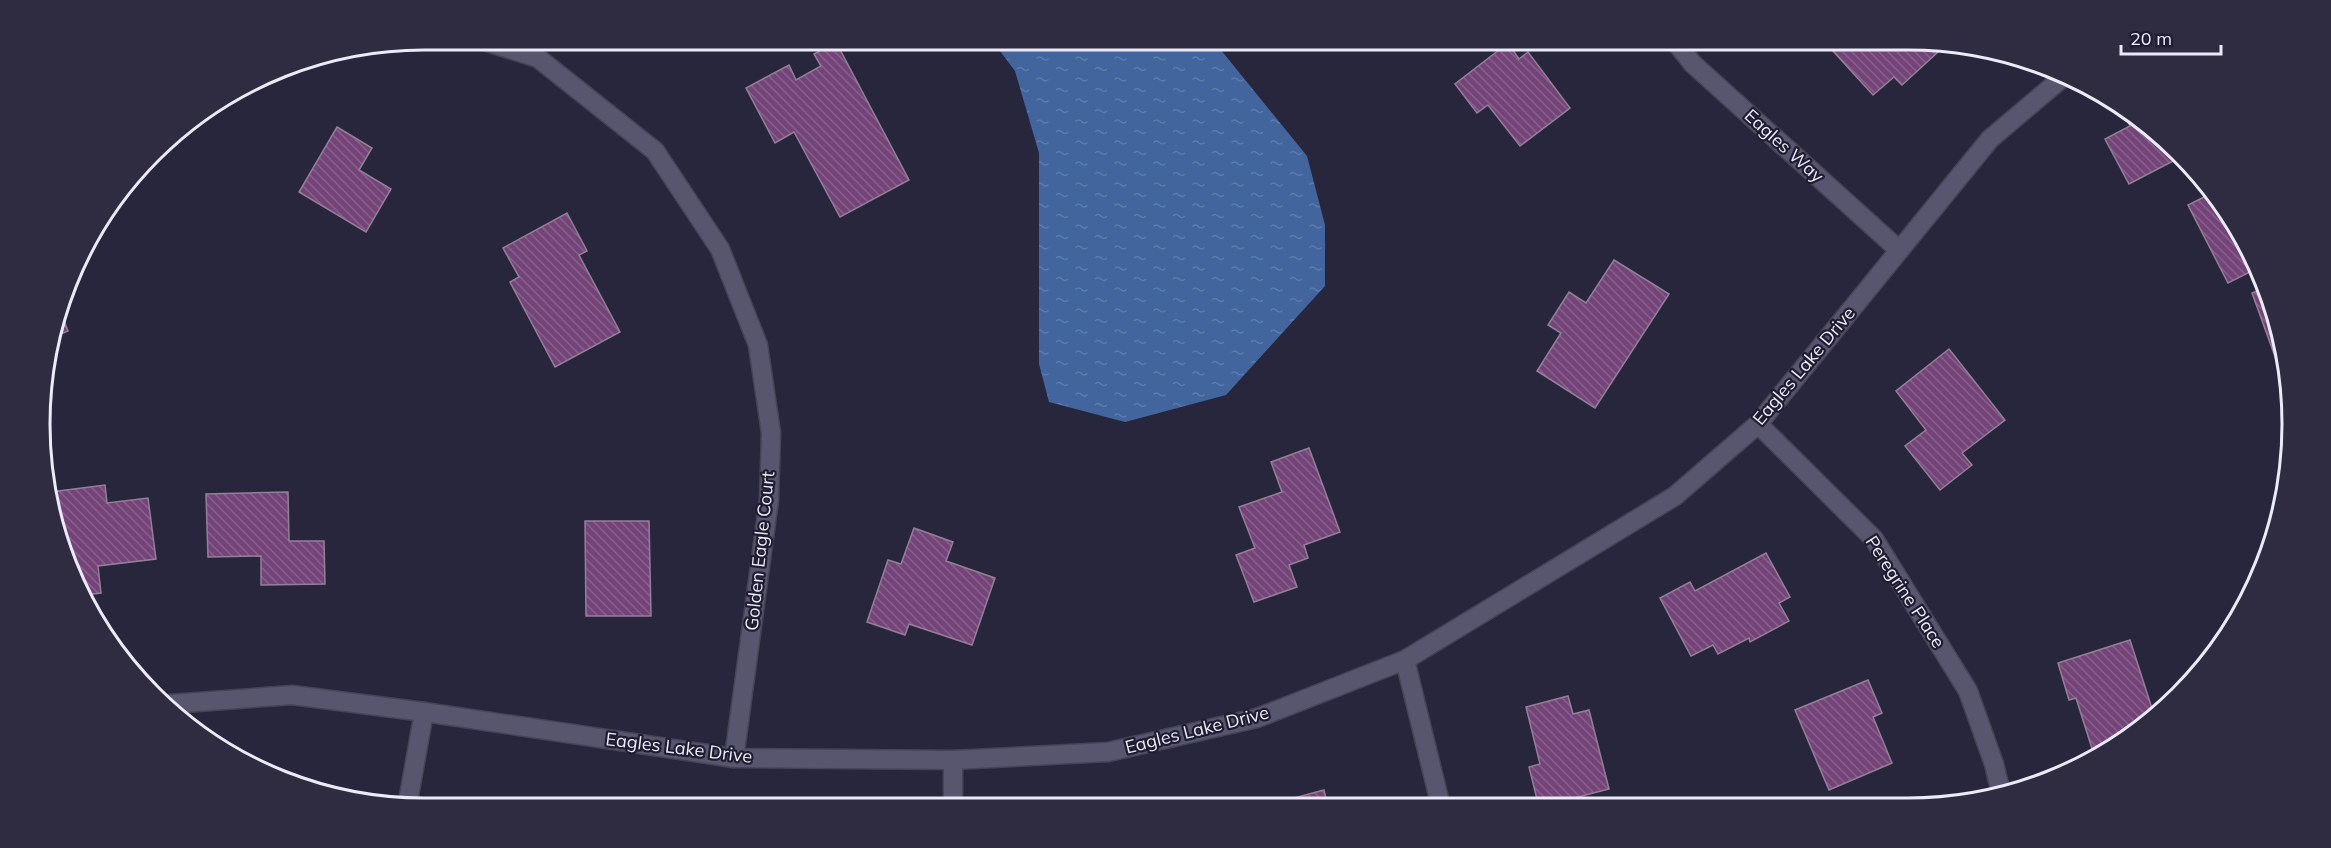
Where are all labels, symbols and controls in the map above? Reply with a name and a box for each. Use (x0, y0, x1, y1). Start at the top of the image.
scale bar (2121, 18, 2222, 56)
text: 20 m (2130, 27, 2172, 50)
street label: Eagles Way (1740, 104, 1829, 188)
street label: Eagles Lake Drive (1747, 302, 1860, 430)
street label: Golden Eagle Court (740, 470, 779, 632)
street label: Peregrine Place (1861, 531, 1950, 652)
street label: Eagles Lake Drive (1123, 701, 1271, 759)
street label: Eagles Lake Drive (604, 727, 754, 768)

